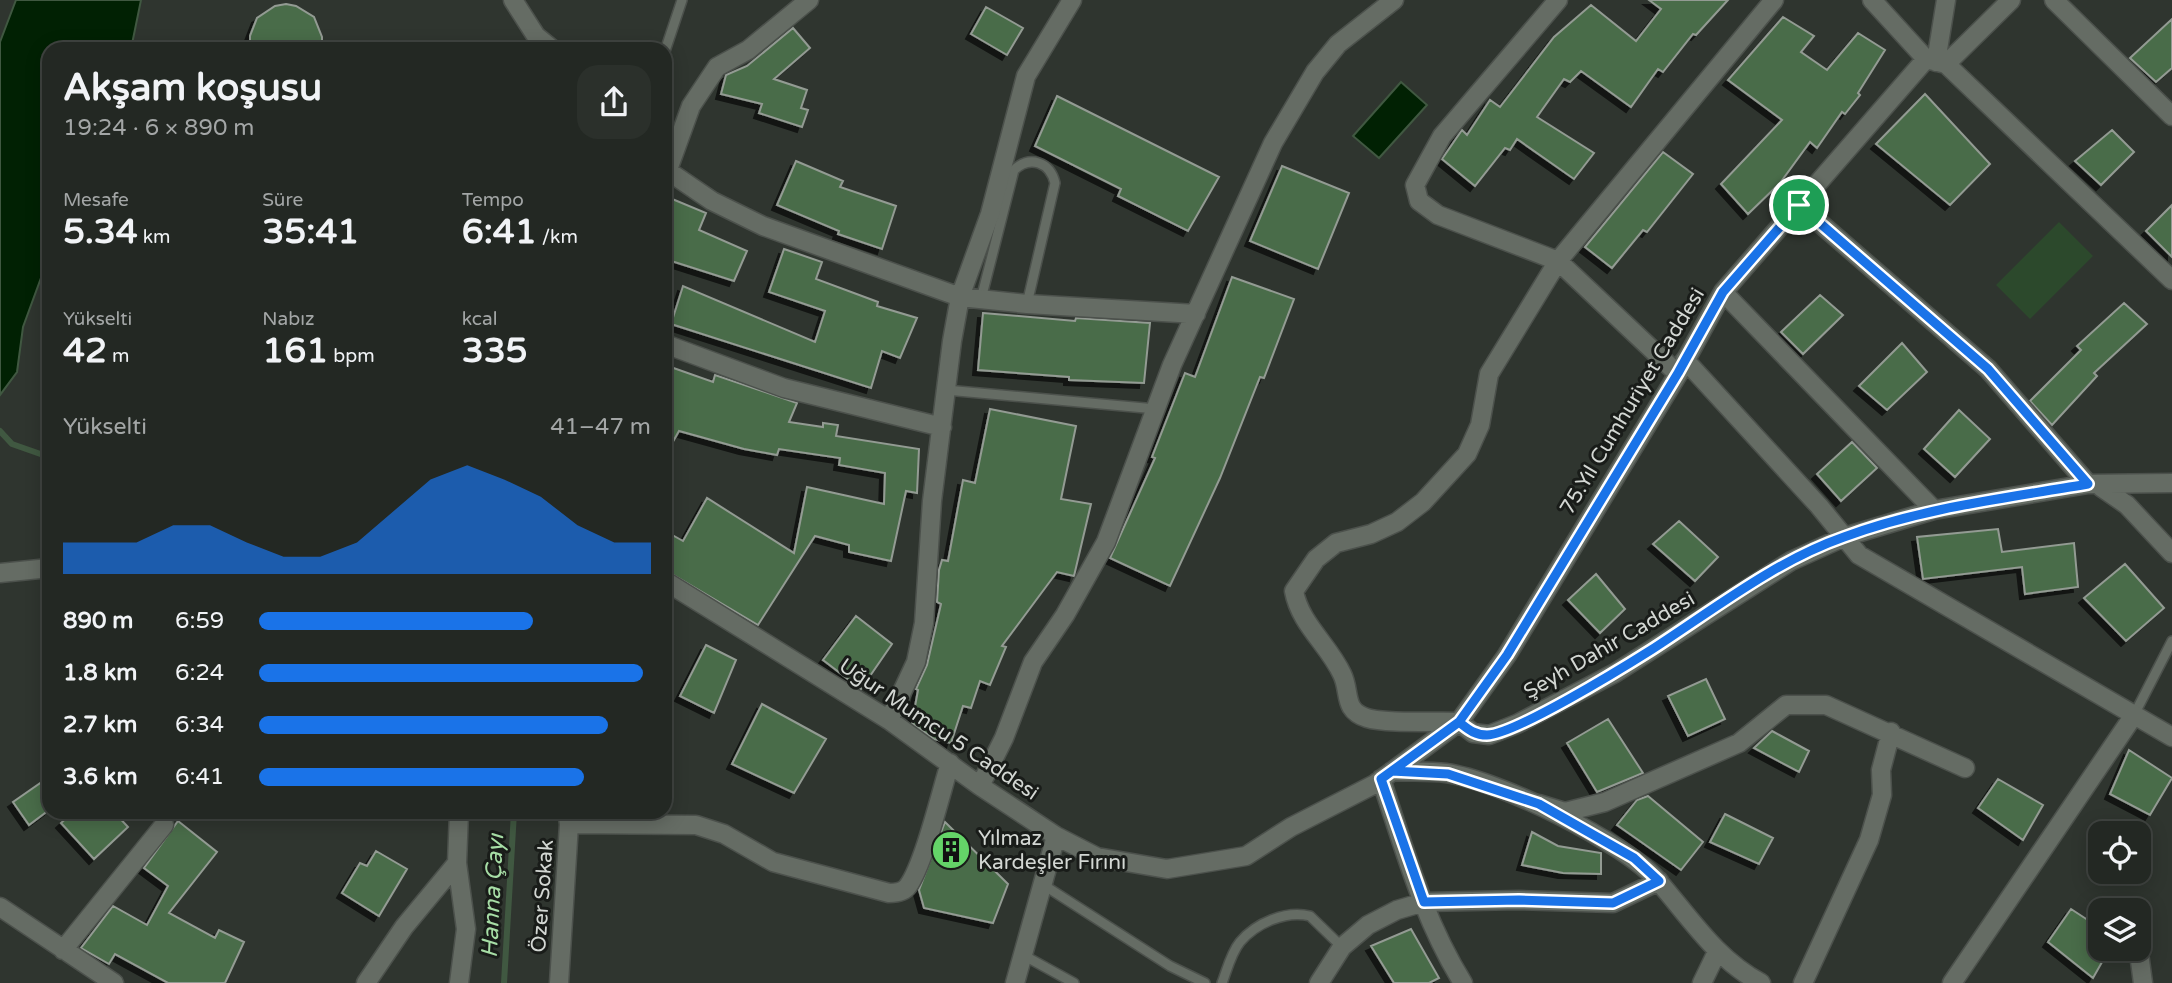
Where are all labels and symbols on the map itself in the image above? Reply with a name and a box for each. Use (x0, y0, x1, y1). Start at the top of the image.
pin (1769, 175, 1829, 235)
street label: 75.Yıl Cumhuriyet Caddesi (1555, 283, 1710, 519)
street label: Şeyh Dahir Caddesi (1519, 586, 1699, 705)
street label: Uğur Mumcu 5 Caddesi (834, 653, 1043, 806)
place label: Yılmaz Kardeşler Fırını (978, 826, 1126, 875)
building icon: Yılmaz Kardeşler Fırını (930, 829, 972, 871)
water label: Hanna Çayı (476, 832, 510, 959)
street label: Özer Sokak (526, 839, 559, 953)

